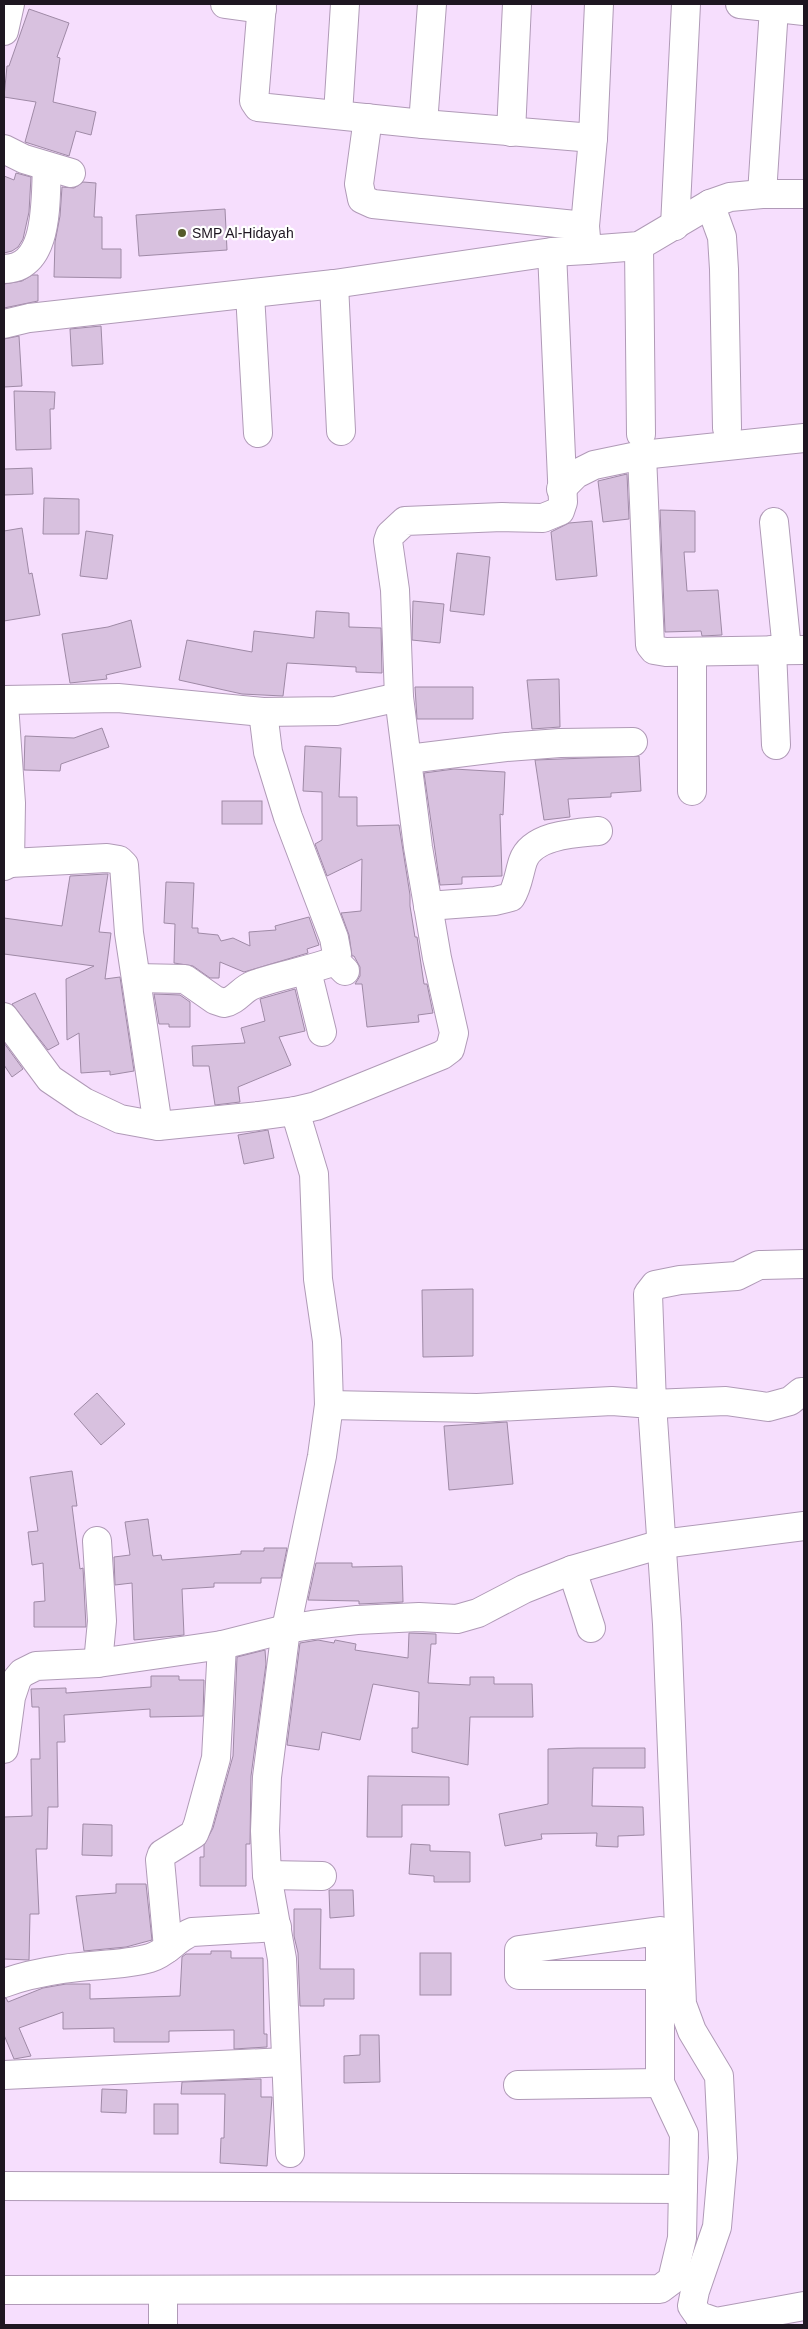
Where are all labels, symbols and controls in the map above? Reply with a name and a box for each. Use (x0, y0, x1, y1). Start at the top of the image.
place label: SMP Al-Hidayah (192, 225, 294, 241)
marker: SMP Al-Hidayah (176, 227, 188, 239)

